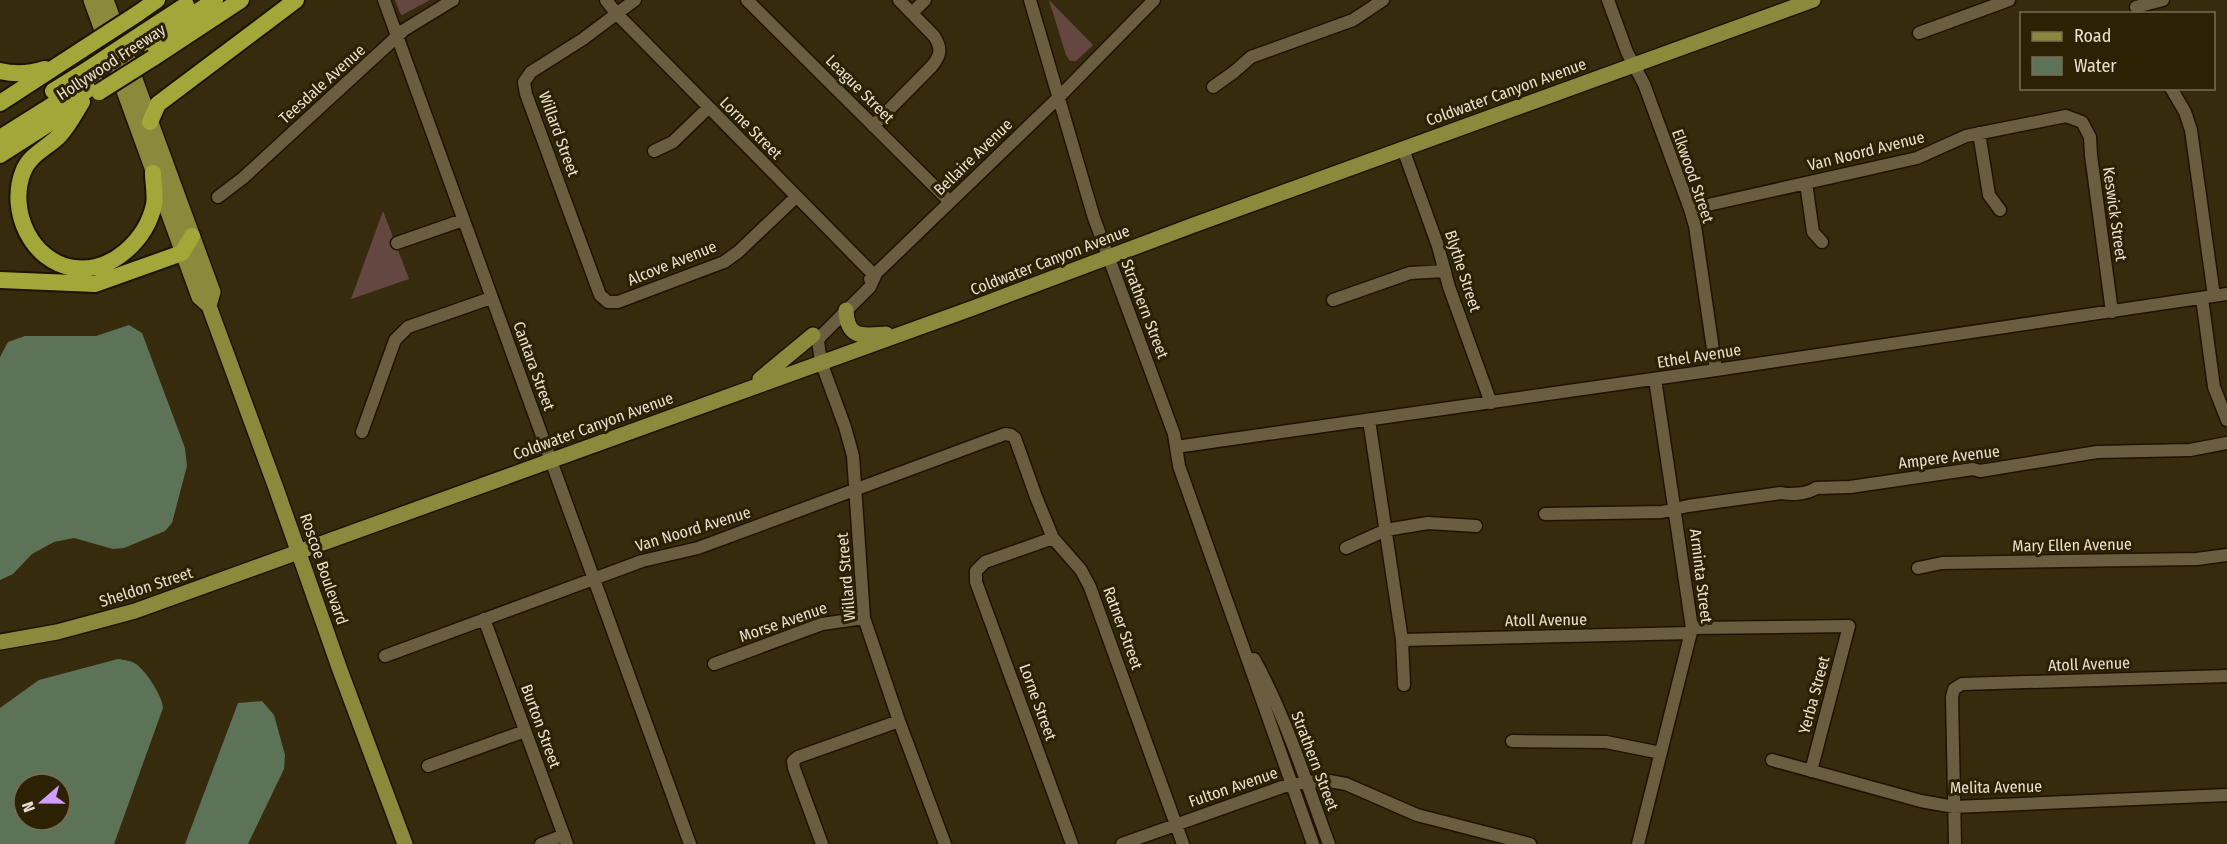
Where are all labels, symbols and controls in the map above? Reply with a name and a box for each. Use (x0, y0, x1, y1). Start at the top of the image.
legend (2020, 12, 2215, 90)
street label: Hollywood Freeway (53, 19, 170, 104)
text: Road (2074, 25, 2111, 47)
street label: Teesdale Avenue (275, 40, 369, 128)
street label: League Street (822, 51, 899, 128)
street label: Coldwater Canyon Avenue (1423, 54, 1589, 130)
text: Water (2074, 55, 2117, 77)
street label: Willard Street (535, 89, 583, 180)
street label: Lorne Street (716, 93, 787, 164)
street label: Bellaire Avenue (930, 115, 1016, 199)
street label: Elkwood Street (1668, 127, 1718, 226)
street label: Van Noord Avenue (1806, 127, 1926, 175)
street label: Keswick Street (2099, 166, 2131, 263)
street label: Coldwater Canyon Avenue (968, 221, 1132, 299)
street label: Blythe Street (1441, 228, 1485, 315)
street label: Alcove Avenue (625, 237, 719, 289)
street label: Strathern Street (1117, 257, 1173, 362)
street label: Cantara Street (509, 319, 559, 414)
street label: Ethel Avenue (1656, 340, 1743, 372)
street label: Coldwater Canyon Avenue (510, 388, 676, 464)
street label: Ampere Avenue (1897, 441, 2001, 473)
street label: Van Noord Avenue (633, 502, 753, 556)
street label: Roscoe Boulevard (296, 511, 352, 627)
street label: Arminta Street (1686, 528, 1716, 625)
street label: Willard Street (833, 531, 859, 622)
street label: Mary Ellen Avenue (2012, 534, 2132, 556)
street label: Sheldon Street (97, 563, 196, 611)
street label: Ratner Street (1099, 584, 1147, 673)
street label: Morse Avenue (737, 598, 830, 646)
street label: Atoll Avenue (1505, 610, 1587, 630)
street label: Yerba Street (1794, 653, 1834, 736)
street label: Atoll Avenue (2048, 653, 2130, 675)
street label: Lorne Street (1015, 661, 1061, 744)
street label: Burton Street (517, 682, 565, 771)
street label: Strathern Street (1287, 709, 1343, 814)
street label: Fulton Avenue (1186, 763, 1280, 811)
north arrow (12, 772, 72, 832)
street label: Melita Avenue (1950, 777, 2042, 797)
text: N (18, 799, 39, 815)

